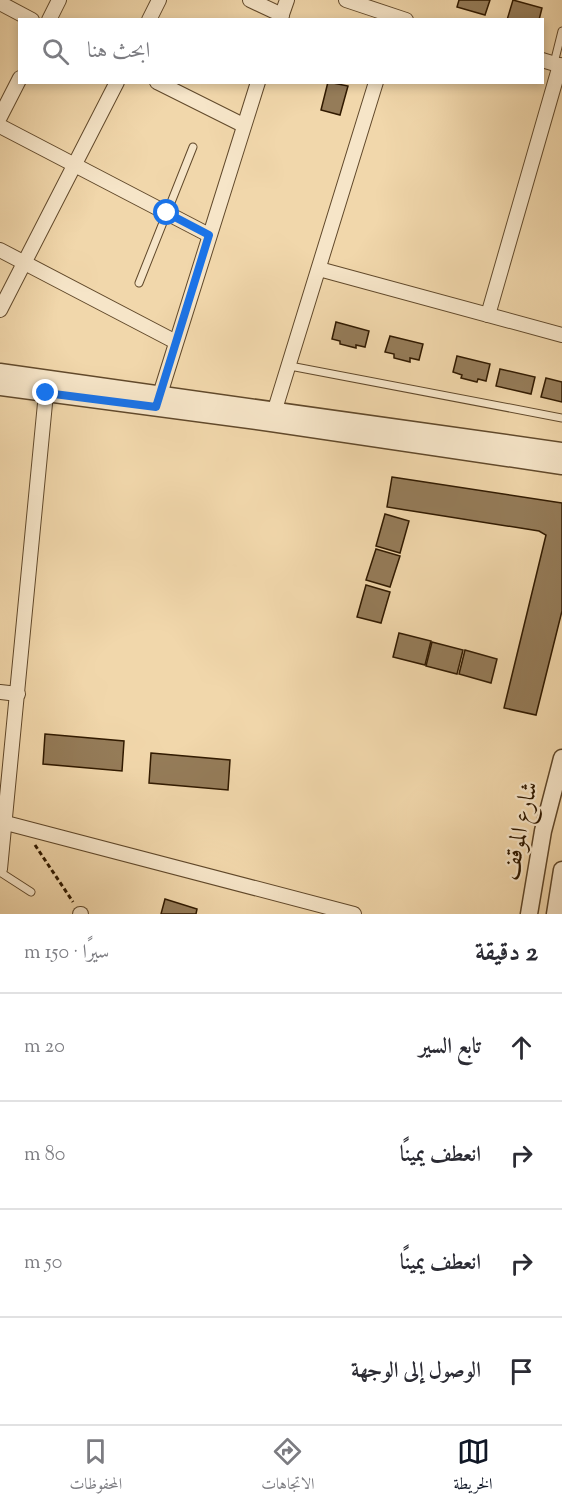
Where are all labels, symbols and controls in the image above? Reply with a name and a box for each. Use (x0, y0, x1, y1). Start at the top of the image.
search box (18, 18, 544, 84)
icon: search (39, 35, 72, 68)
text: ابحث هنا (87, 36, 150, 68)
route start (153, 199, 179, 225)
route end (32, 379, 58, 405)
street label: شارع الموقف (494, 779, 549, 884)
text: 2 دقيقة (475, 935, 538, 972)
text: سيرًا · 150 m (24, 939, 109, 968)
icon: ahead (505, 1031, 538, 1064)
text: تابع السير (419, 1032, 481, 1064)
text: 20 m (24, 1033, 65, 1062)
icon: right (505, 1139, 538, 1172)
text: انعطف يمينًا (400, 1140, 481, 1172)
text: 80 m (24, 1141, 65, 1170)
icon: right (505, 1247, 538, 1280)
text: انعطف يمينًا (400, 1248, 481, 1280)
text: 50 m (24, 1249, 62, 1278)
icon: arrive (505, 1355, 538, 1388)
text: الوصول إلى الوجهة (351, 1356, 481, 1388)
tab: المحفوظات (70, 1435, 122, 1499)
tab: الاتجاهات (261, 1435, 315, 1499)
tab: الخريطة (454, 1435, 493, 1499)

